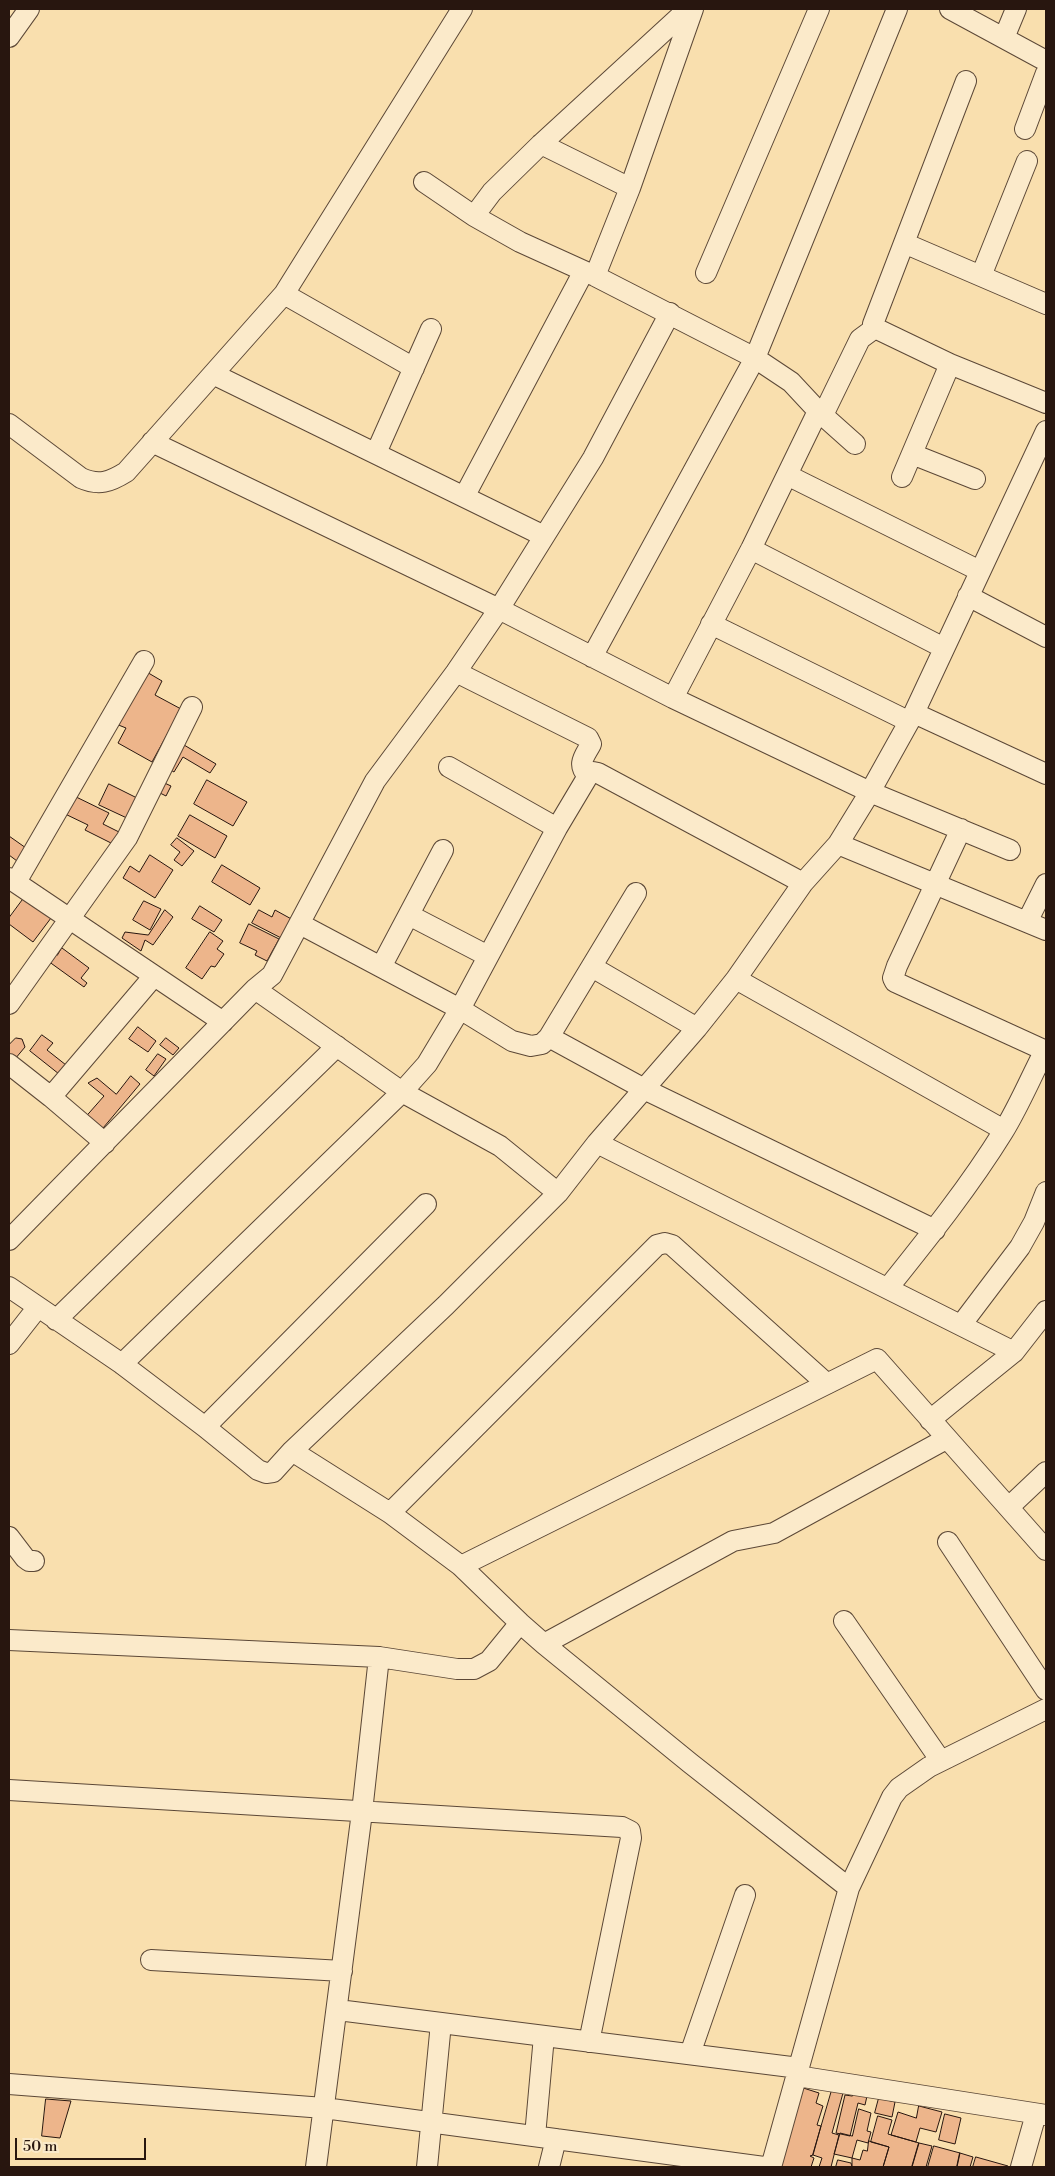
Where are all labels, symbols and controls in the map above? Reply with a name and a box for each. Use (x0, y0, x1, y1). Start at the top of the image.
scale bar (18, 2128, 149, 2160)
text: 50 m (23, 2137, 57, 2156)

